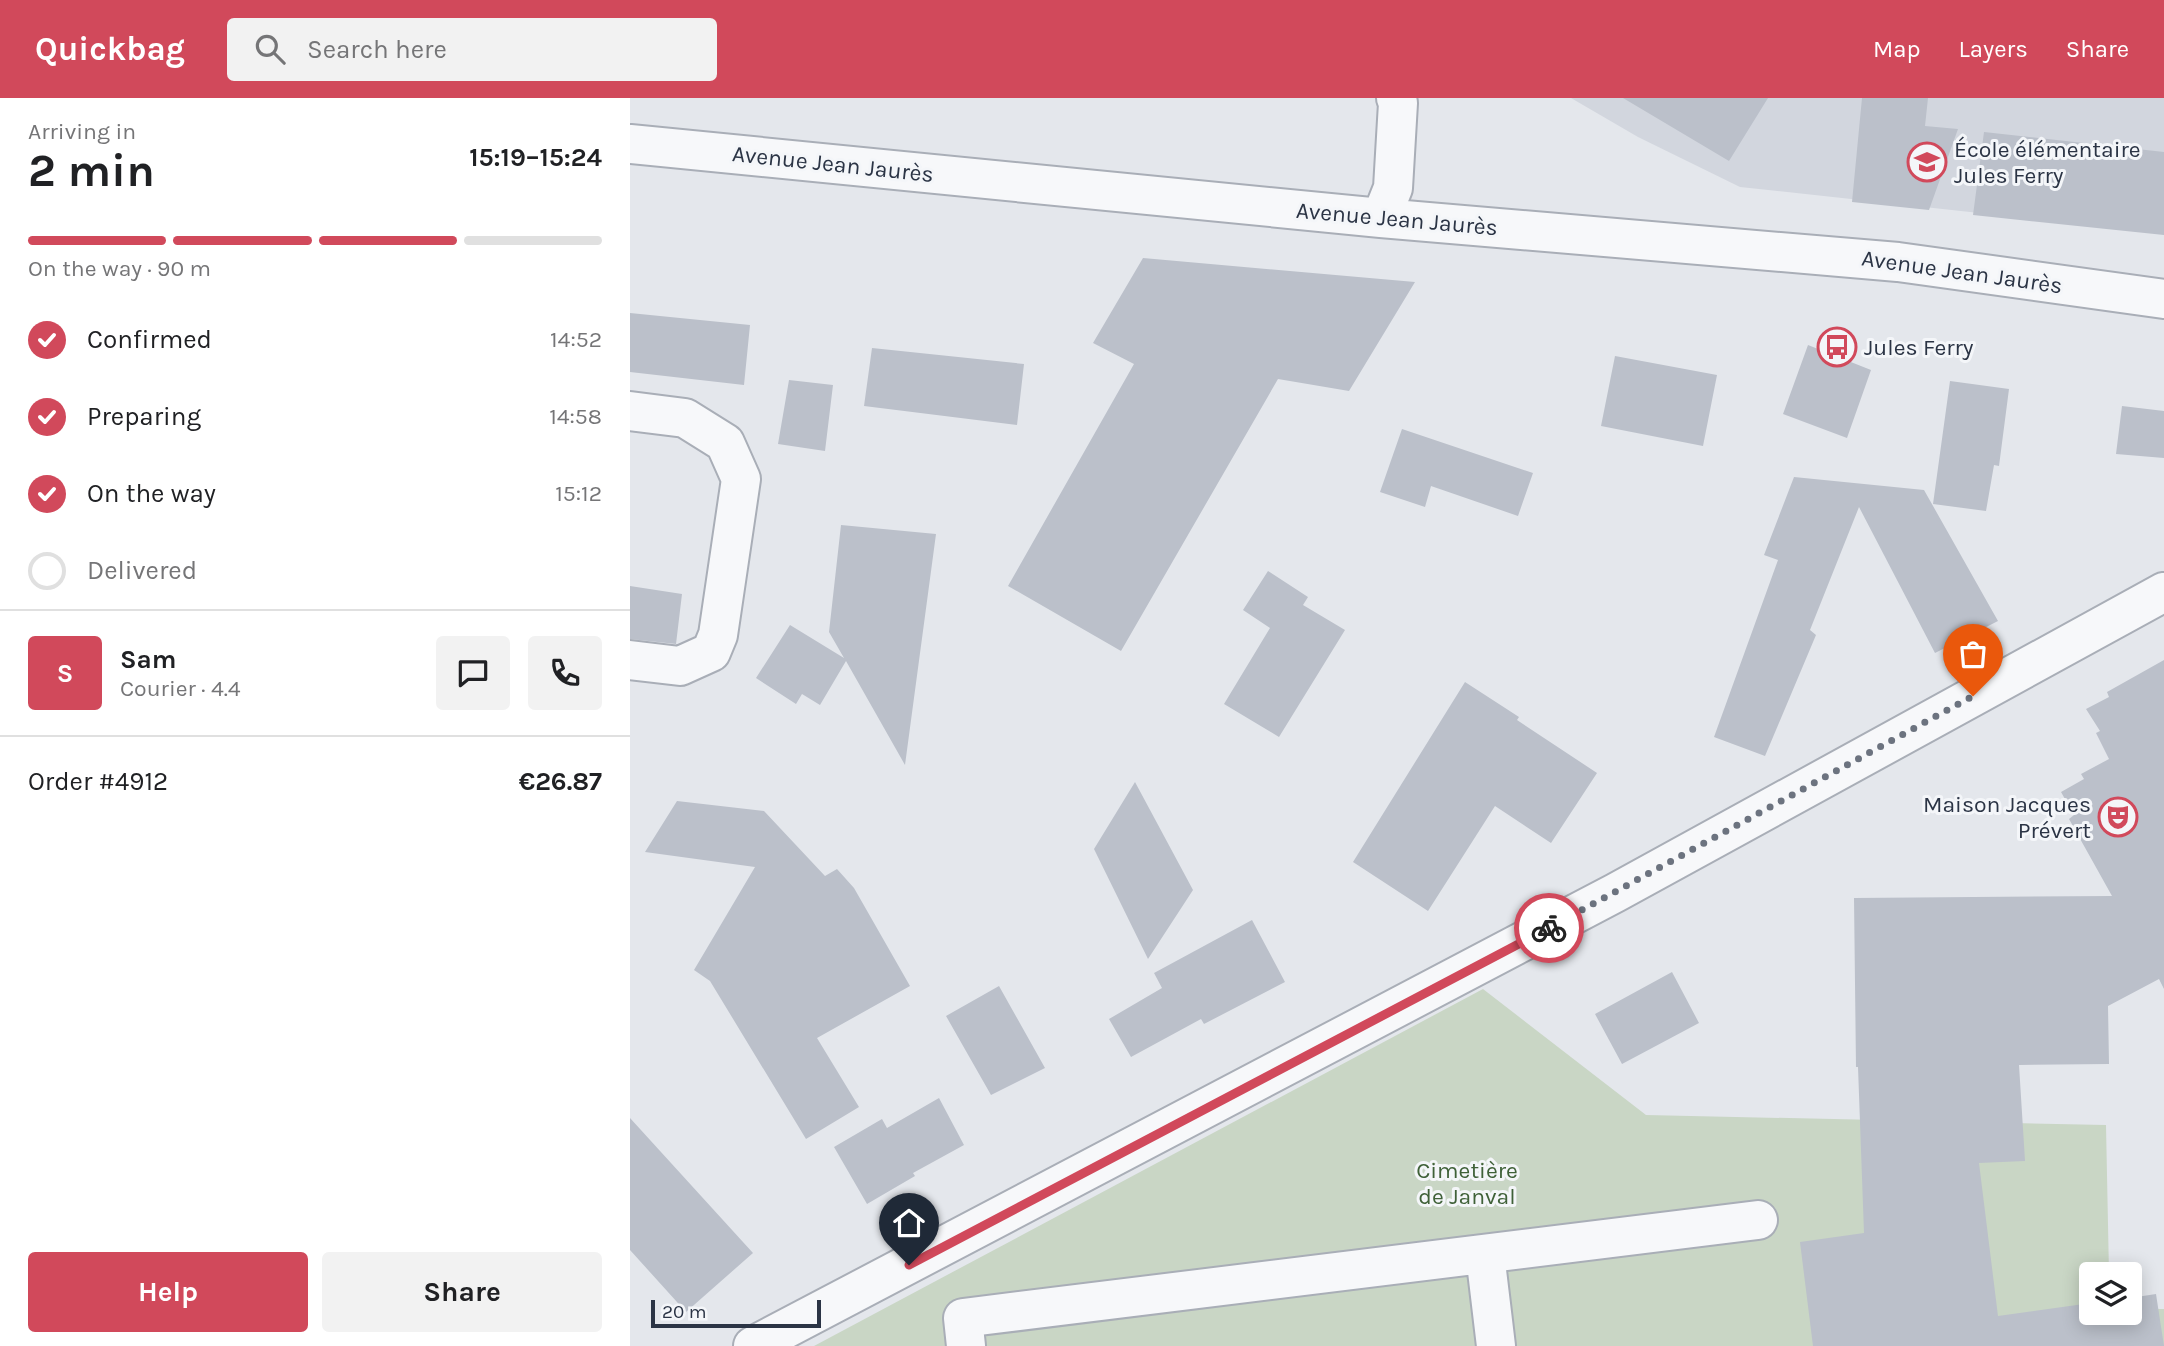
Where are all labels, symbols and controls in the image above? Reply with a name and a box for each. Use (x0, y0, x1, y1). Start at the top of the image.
search box (227, 18, 717, 81)
text: Quickbag (35, 30, 185, 68)
icon: search (251, 30, 289, 68)
text: Search here (307, 34, 447, 65)
text: Map (1873, 35, 1921, 63)
text: Layers (1959, 35, 2028, 63)
text: Share (2066, 35, 2129, 63)
text: Arriving in (28, 118, 136, 145)
place label: École élémentaire Jules Ferry (1954, 136, 2141, 189)
street label: Avenue Jean Jaurès (731, 140, 935, 188)
school or university icon: École élémentaire Jules Ferry (1906, 141, 1948, 183)
text: 15:19–15:24 (469, 142, 602, 173)
text: 2 min (28, 144, 155, 198)
street label: Avenue Jean Jaurès (1295, 197, 1499, 241)
street label: Avenue Jean Jaurès (1860, 245, 2064, 299)
text: On the way · 90 m (28, 255, 211, 282)
icon: check (28, 321, 66, 359)
text: Confirmed (87, 324, 212, 355)
text: 14:52 (550, 326, 602, 353)
bus stop icon: Jules Ferry (1816, 326, 1858, 368)
place label: Jules Ferry (1864, 334, 1974, 361)
icon: check (28, 398, 66, 436)
text: Preparing (87, 401, 201, 432)
text: 14:58 (549, 403, 602, 430)
icon: check (28, 475, 66, 513)
text: On the way (87, 478, 216, 509)
text: 15:12 (555, 480, 602, 507)
text: Delivered (87, 555, 197, 586)
pin (1943, 624, 2003, 696)
icon: bag (1954, 635, 1992, 673)
button: chat (436, 636, 510, 710)
button: phone (528, 636, 602, 710)
text: Sam (120, 644, 176, 675)
text: S (57, 658, 73, 689)
text: Courier · 4.4 (120, 675, 241, 702)
text: Order #4912 (28, 766, 168, 797)
text: €26.87 (519, 766, 602, 797)
place label: Maison Jacques Prévert (1923, 791, 2091, 844)
theatre icon: Maison Jacques Prévert (2097, 796, 2139, 838)
courier (1514, 893, 1584, 963)
icon: bike (1530, 909, 1568, 947)
park label: Cimetière de Janval (1416, 1157, 1518, 1210)
pin (879, 1193, 939, 1265)
icon: home (890, 1204, 928, 1242)
button: Help (28, 1252, 308, 1332)
button: Share (322, 1252, 602, 1332)
map controls (2079, 1262, 2142, 1325)
button: layers (2079, 1262, 2142, 1325)
scale bar (651, 1297, 821, 1329)
text: 20 m (662, 1301, 707, 1323)

